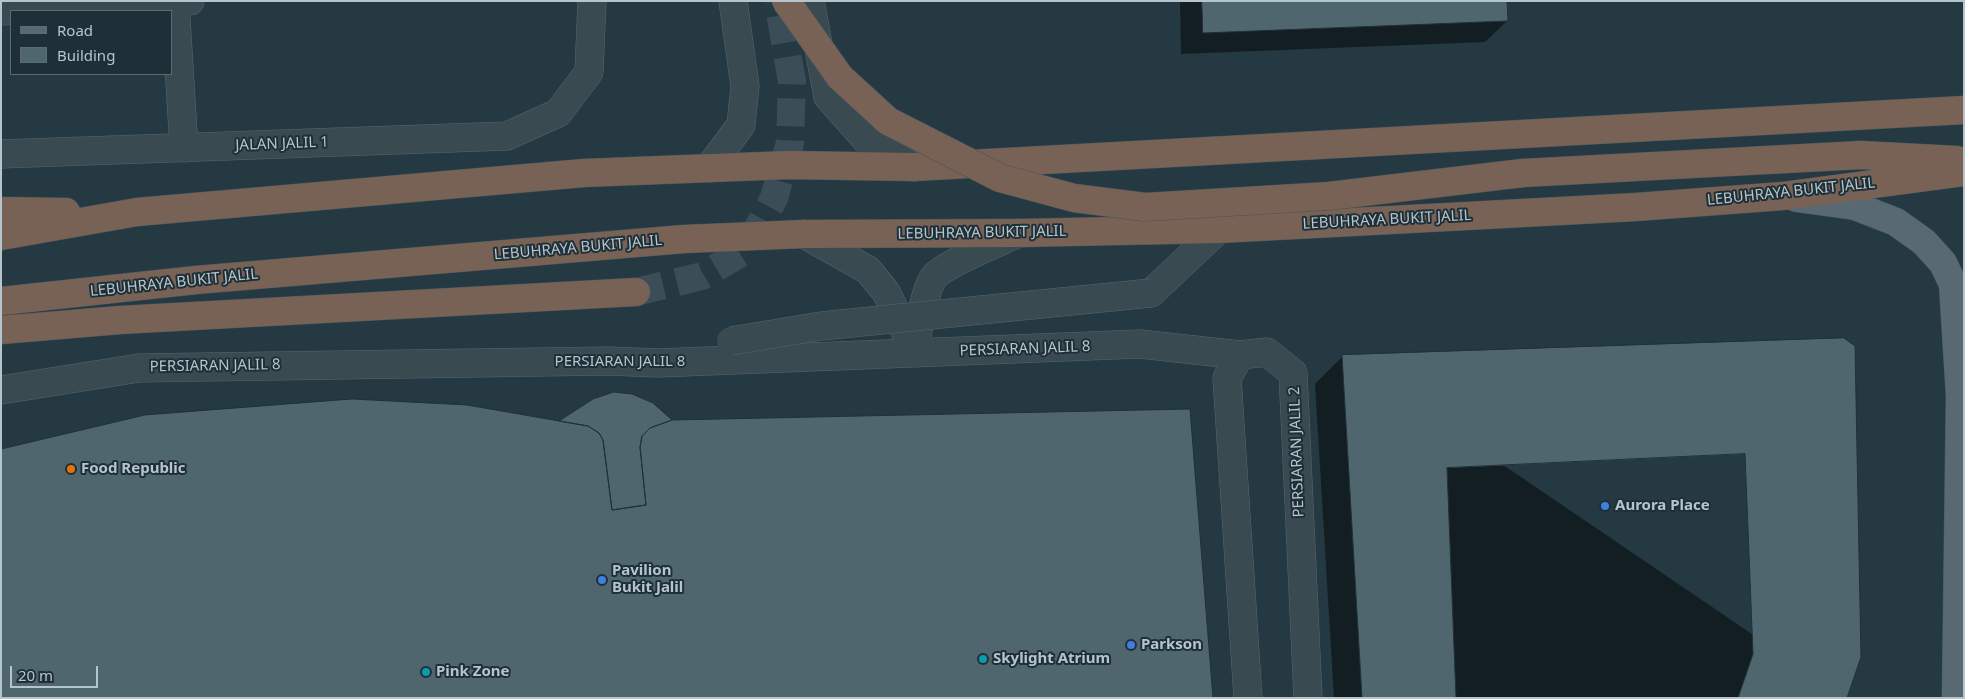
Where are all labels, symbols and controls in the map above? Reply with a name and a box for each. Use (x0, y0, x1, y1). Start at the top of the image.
legend (10, 10, 172, 75)
text: Road (57, 20, 93, 40)
text: Building (57, 45, 115, 65)
street label: JALAN JALIL 1 (235, 133, 329, 155)
street label: LEBUHRAYA BUKIT JALIL (1706, 174, 1876, 210)
street label: LEBUHRAYA BUKIT JALIL (1302, 207, 1472, 233)
street label: LEBUHRAYA BUKIT JALIL (897, 223, 1067, 243)
street label: LEBUHRAYA BUKIT JALIL (493, 232, 663, 264)
street label: LEBUHRAYA BUKIT JALIL (89, 265, 259, 301)
street label: PERSIARAN JALIL 8 (959, 338, 1091, 360)
street label: PERSIARAN JALIL 8 (555, 353, 685, 371)
street label: PERSIARAN JALIL 8 (149, 356, 281, 376)
street label: PERSIARAN JALIL 2 (1286, 386, 1308, 518)
place label: Food Republic (81, 460, 186, 478)
marker: Food Republic (65, 463, 77, 475)
place label: Aurora Place (1615, 497, 1710, 515)
marker: Aurora Place (1599, 500, 1611, 512)
place label: Pavilion Bukit Jalil (612, 562, 683, 597)
marker: Pavilion Bukit Jalil (596, 574, 608, 586)
place label: Parkson (1141, 636, 1202, 654)
marker: Parkson (1125, 639, 1137, 651)
place label: Skylight Atrium (993, 650, 1110, 668)
marker: Skylight Atrium (977, 653, 989, 665)
scale bar (12, 656, 100, 688)
place label: Pink Zone (436, 663, 510, 681)
text: 20 m (18, 665, 53, 685)
marker: Pink Zone (420, 666, 432, 678)

